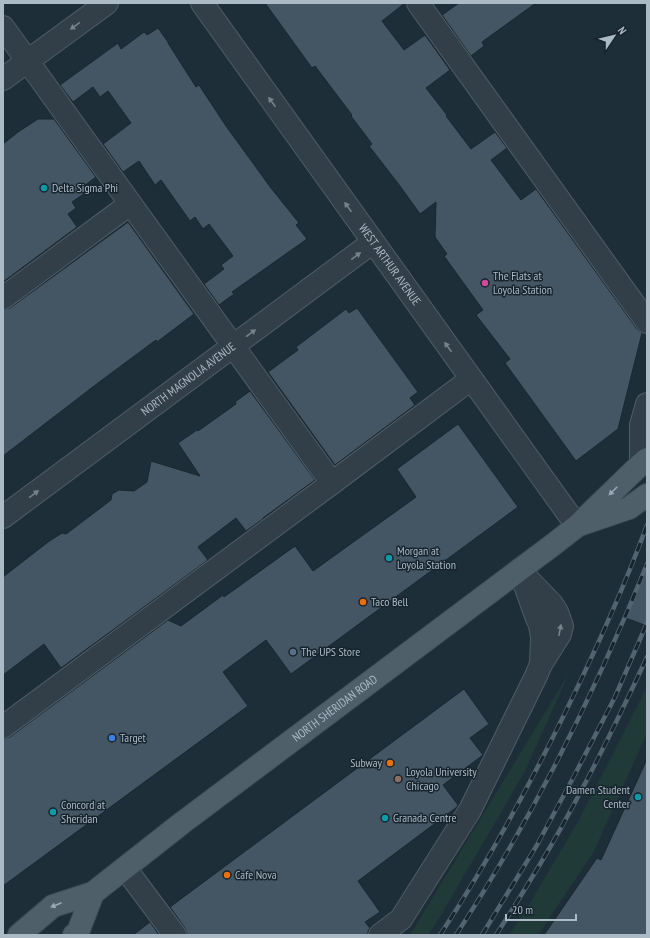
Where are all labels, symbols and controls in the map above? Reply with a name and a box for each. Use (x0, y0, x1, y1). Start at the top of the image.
north arrow (594, 16, 634, 56)
one-way arrow (70, 22, 81, 30)
text: N (615, 24, 630, 37)
one-way arrow (268, 96, 277, 107)
place label: Delta Sigma Phi (52, 180, 118, 195)
marker: Delta Sigma Phi (39, 183, 49, 193)
one-way arrow (344, 202, 352, 213)
street label: WEST ARTHUR AVENUE (356, 221, 424, 308)
one-way arrow (350, 251, 361, 260)
place label: The Flats at Loyola Station (493, 268, 552, 297)
marker: The Flats at Loyola Station (480, 278, 490, 288)
one-way arrow (246, 329, 257, 337)
street label: NORTH MAGNOLIA AVENUE (138, 339, 238, 419)
one-way arrow (445, 342, 453, 352)
one-way arrow (608, 486, 618, 496)
one-way arrow (29, 490, 40, 498)
place label: Morgan at Loyola Station (397, 543, 456, 572)
marker: Morgan at Loyola Station (384, 553, 394, 563)
place label: Taco Bell (371, 594, 408, 609)
marker: Taco Bell (358, 597, 368, 607)
one-way arrow (557, 624, 563, 636)
place label: The UPS Store (301, 644, 360, 659)
marker: The UPS Store (288, 647, 298, 657)
street label: NORTH SHERIDAN ROAD (289, 671, 380, 745)
place label: Target (120, 730, 147, 745)
marker: Target (107, 733, 117, 743)
place label: Subway (350, 755, 382, 770)
marker: Subway (385, 758, 395, 768)
place label: Loyola University Chicago (406, 764, 477, 793)
marker: Loyola University Chicago (393, 774, 403, 784)
place label: Damen Student Center (566, 782, 631, 811)
marker: Damen Student Center (633, 792, 643, 802)
place label: Concord at Sheridan (61, 797, 106, 826)
marker: Concord at Sheridan (48, 807, 58, 817)
place label: Granada Centre (393, 810, 457, 825)
marker: Granada Centre (380, 813, 390, 823)
place label: Cafe Nova (235, 867, 277, 882)
marker: Cafe Nova (222, 870, 232, 880)
scale bar (506, 896, 576, 922)
one-way arrow (51, 902, 62, 908)
text: 20 m (512, 902, 533, 917)

